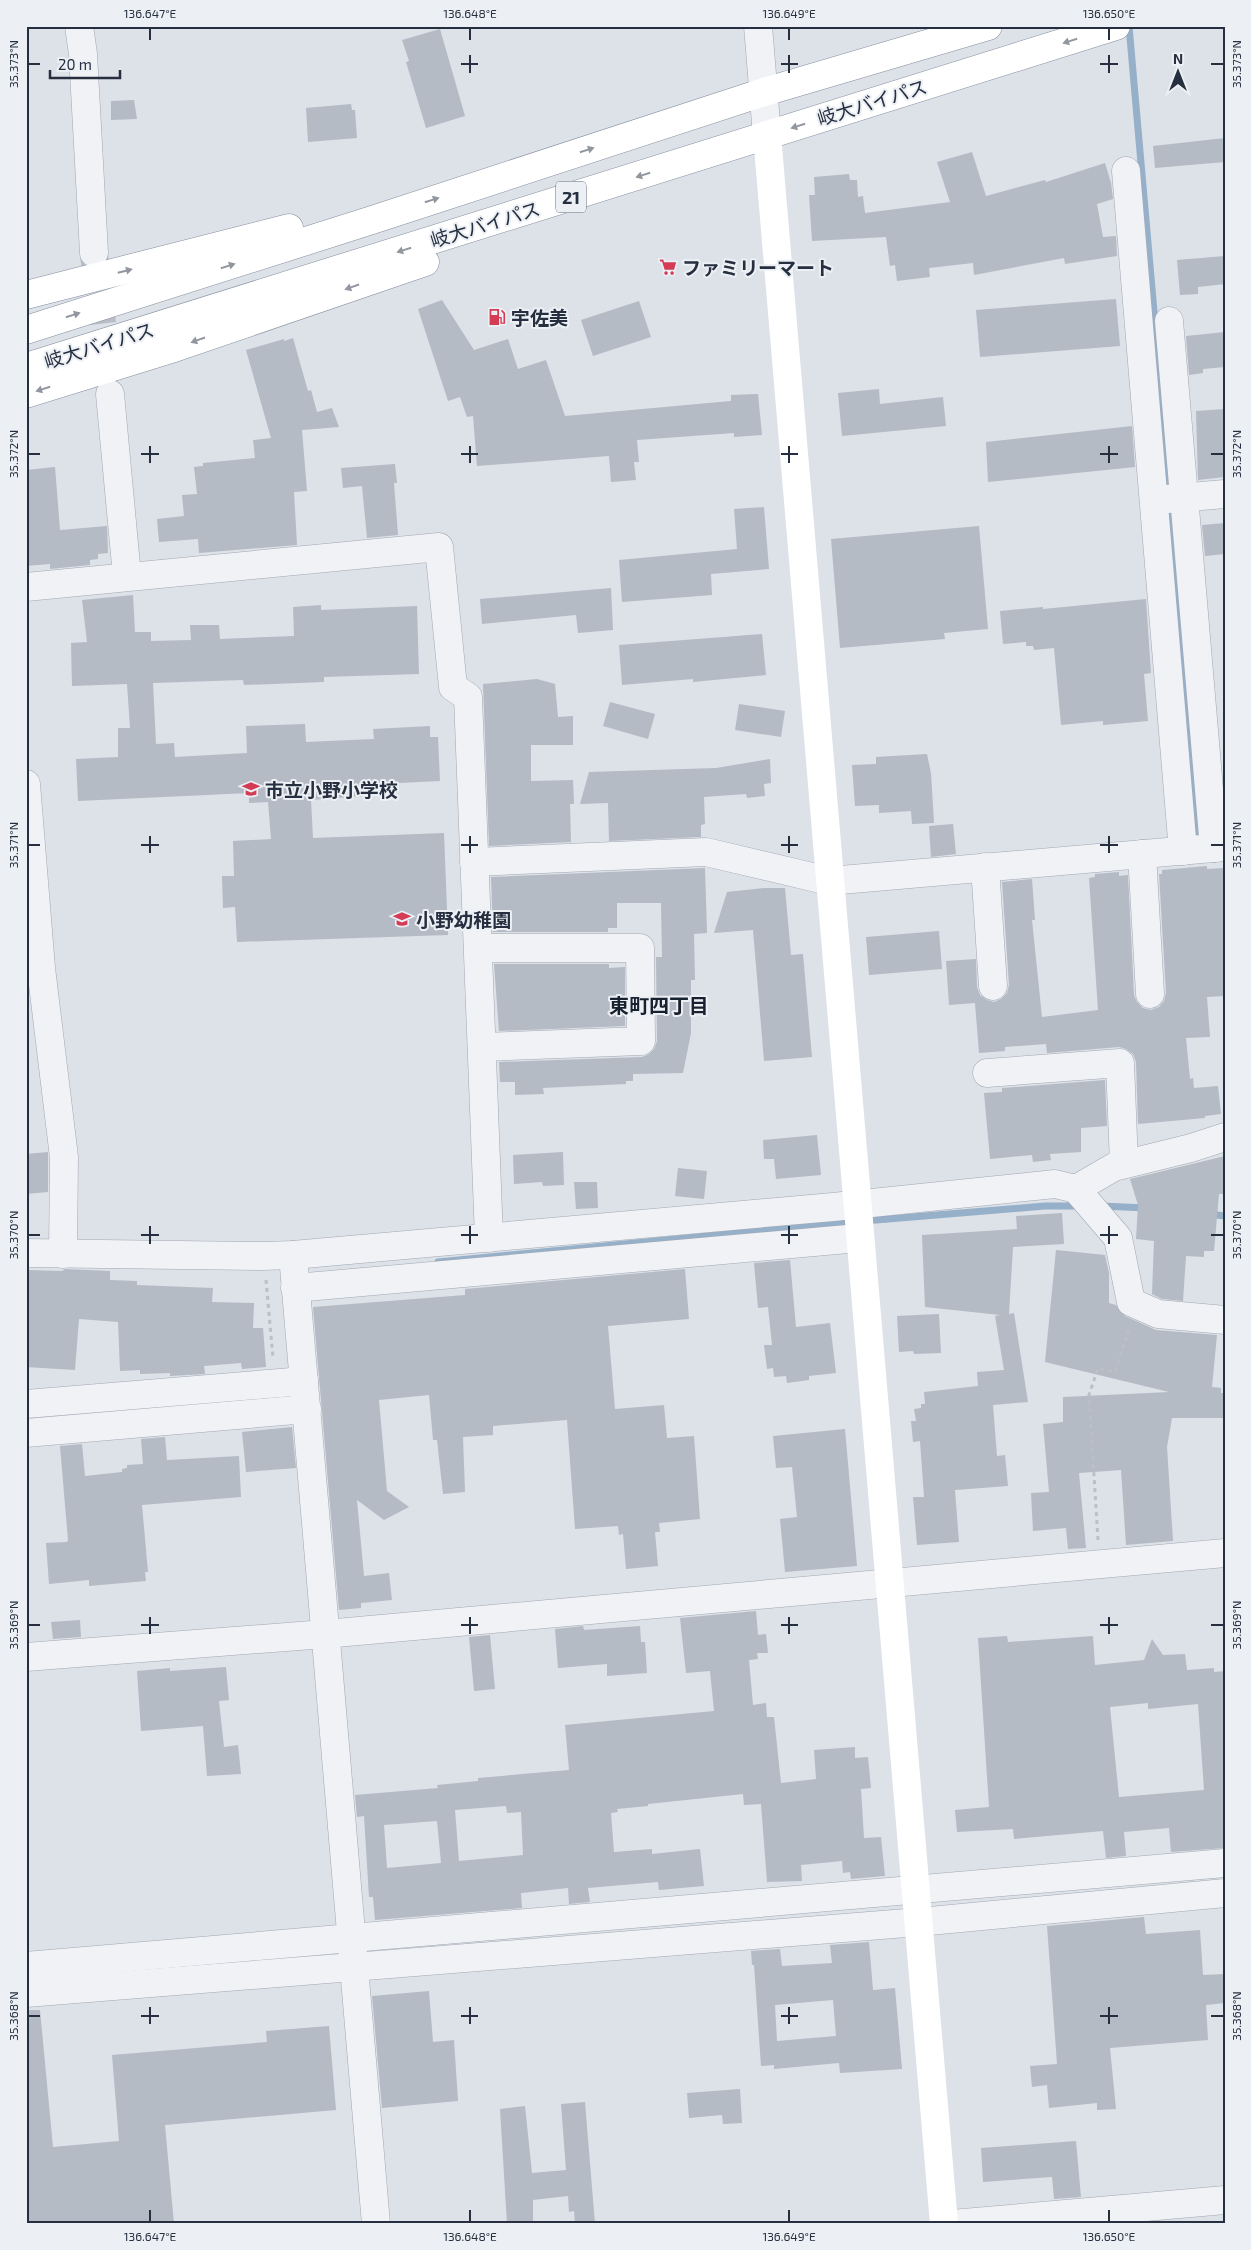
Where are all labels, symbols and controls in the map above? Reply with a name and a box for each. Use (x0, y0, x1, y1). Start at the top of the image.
text: 136.647°E (124, 6, 177, 20)
text: 136.648°E (443, 6, 497, 20)
text: 136.649°E (762, 6, 816, 20)
text: 136.650°E (1083, 6, 1136, 20)
one-way arrow (1062, 38, 1077, 46)
text: 35.373°N (6, 40, 20, 88)
text: 35.373°N (1229, 40, 1243, 88)
scale bar (50, 48, 120, 80)
north arrow (1154, 48, 1204, 98)
text: N (1173, 50, 1183, 67)
text: 20 m (58, 55, 92, 73)
street label: 岐大バイパス (814, 74, 930, 130)
one-way arrow (790, 122, 805, 130)
one-way arrow (580, 145, 595, 153)
one-way arrow (635, 171, 650, 179)
road number: 21 (556, 182, 586, 212)
one-way arrow (425, 196, 440, 203)
street label: 岐大バイパス (427, 196, 543, 252)
one-way arrow (396, 246, 411, 254)
place label: ファミリーマート (682, 256, 834, 279)
supermarket icon: ファミリーマート (658, 257, 678, 277)
one-way arrow (220, 261, 235, 269)
one-way arrow (117, 267, 132, 275)
one-way arrow (344, 284, 359, 291)
place label: 宇佐美 (511, 306, 568, 329)
fuel station icon: 宇佐美 (487, 307, 507, 327)
one-way arrow (65, 310, 80, 318)
street label: 岐大バイパス (41, 317, 157, 373)
one-way arrow (190, 336, 205, 344)
one-way arrow (35, 385, 50, 393)
text: 35.372°N (6, 430, 20, 478)
text: 35.372°N (1229, 430, 1243, 478)
place label: 市立小野小学校 (265, 778, 398, 801)
school or university icon: 市立小野小学校 (241, 779, 261, 799)
text: 35.371°N (6, 822, 20, 868)
text: 35.371°N (1229, 822, 1243, 868)
place label: 小野幼稚園 (416, 908, 511, 931)
school or university icon: 小野幼稚園 (392, 909, 412, 929)
district label: 東町四丁目 (609, 993, 709, 1017)
text: 35.370°N (6, 1211, 20, 1259)
text: 35.370°N (1229, 1211, 1243, 1259)
text: 35.369°N (6, 1600, 20, 1650)
text: 35.369°N (1229, 1600, 1243, 1650)
text: 35.368°N (6, 1991, 20, 2041)
text: 35.368°N (1229, 1991, 1243, 2041)
text: 136.647°E (124, 2229, 177, 2243)
text: 136.648°E (443, 2229, 497, 2243)
text: 136.649°E (762, 2229, 816, 2243)
text: 136.650°E (1083, 2229, 1136, 2243)

